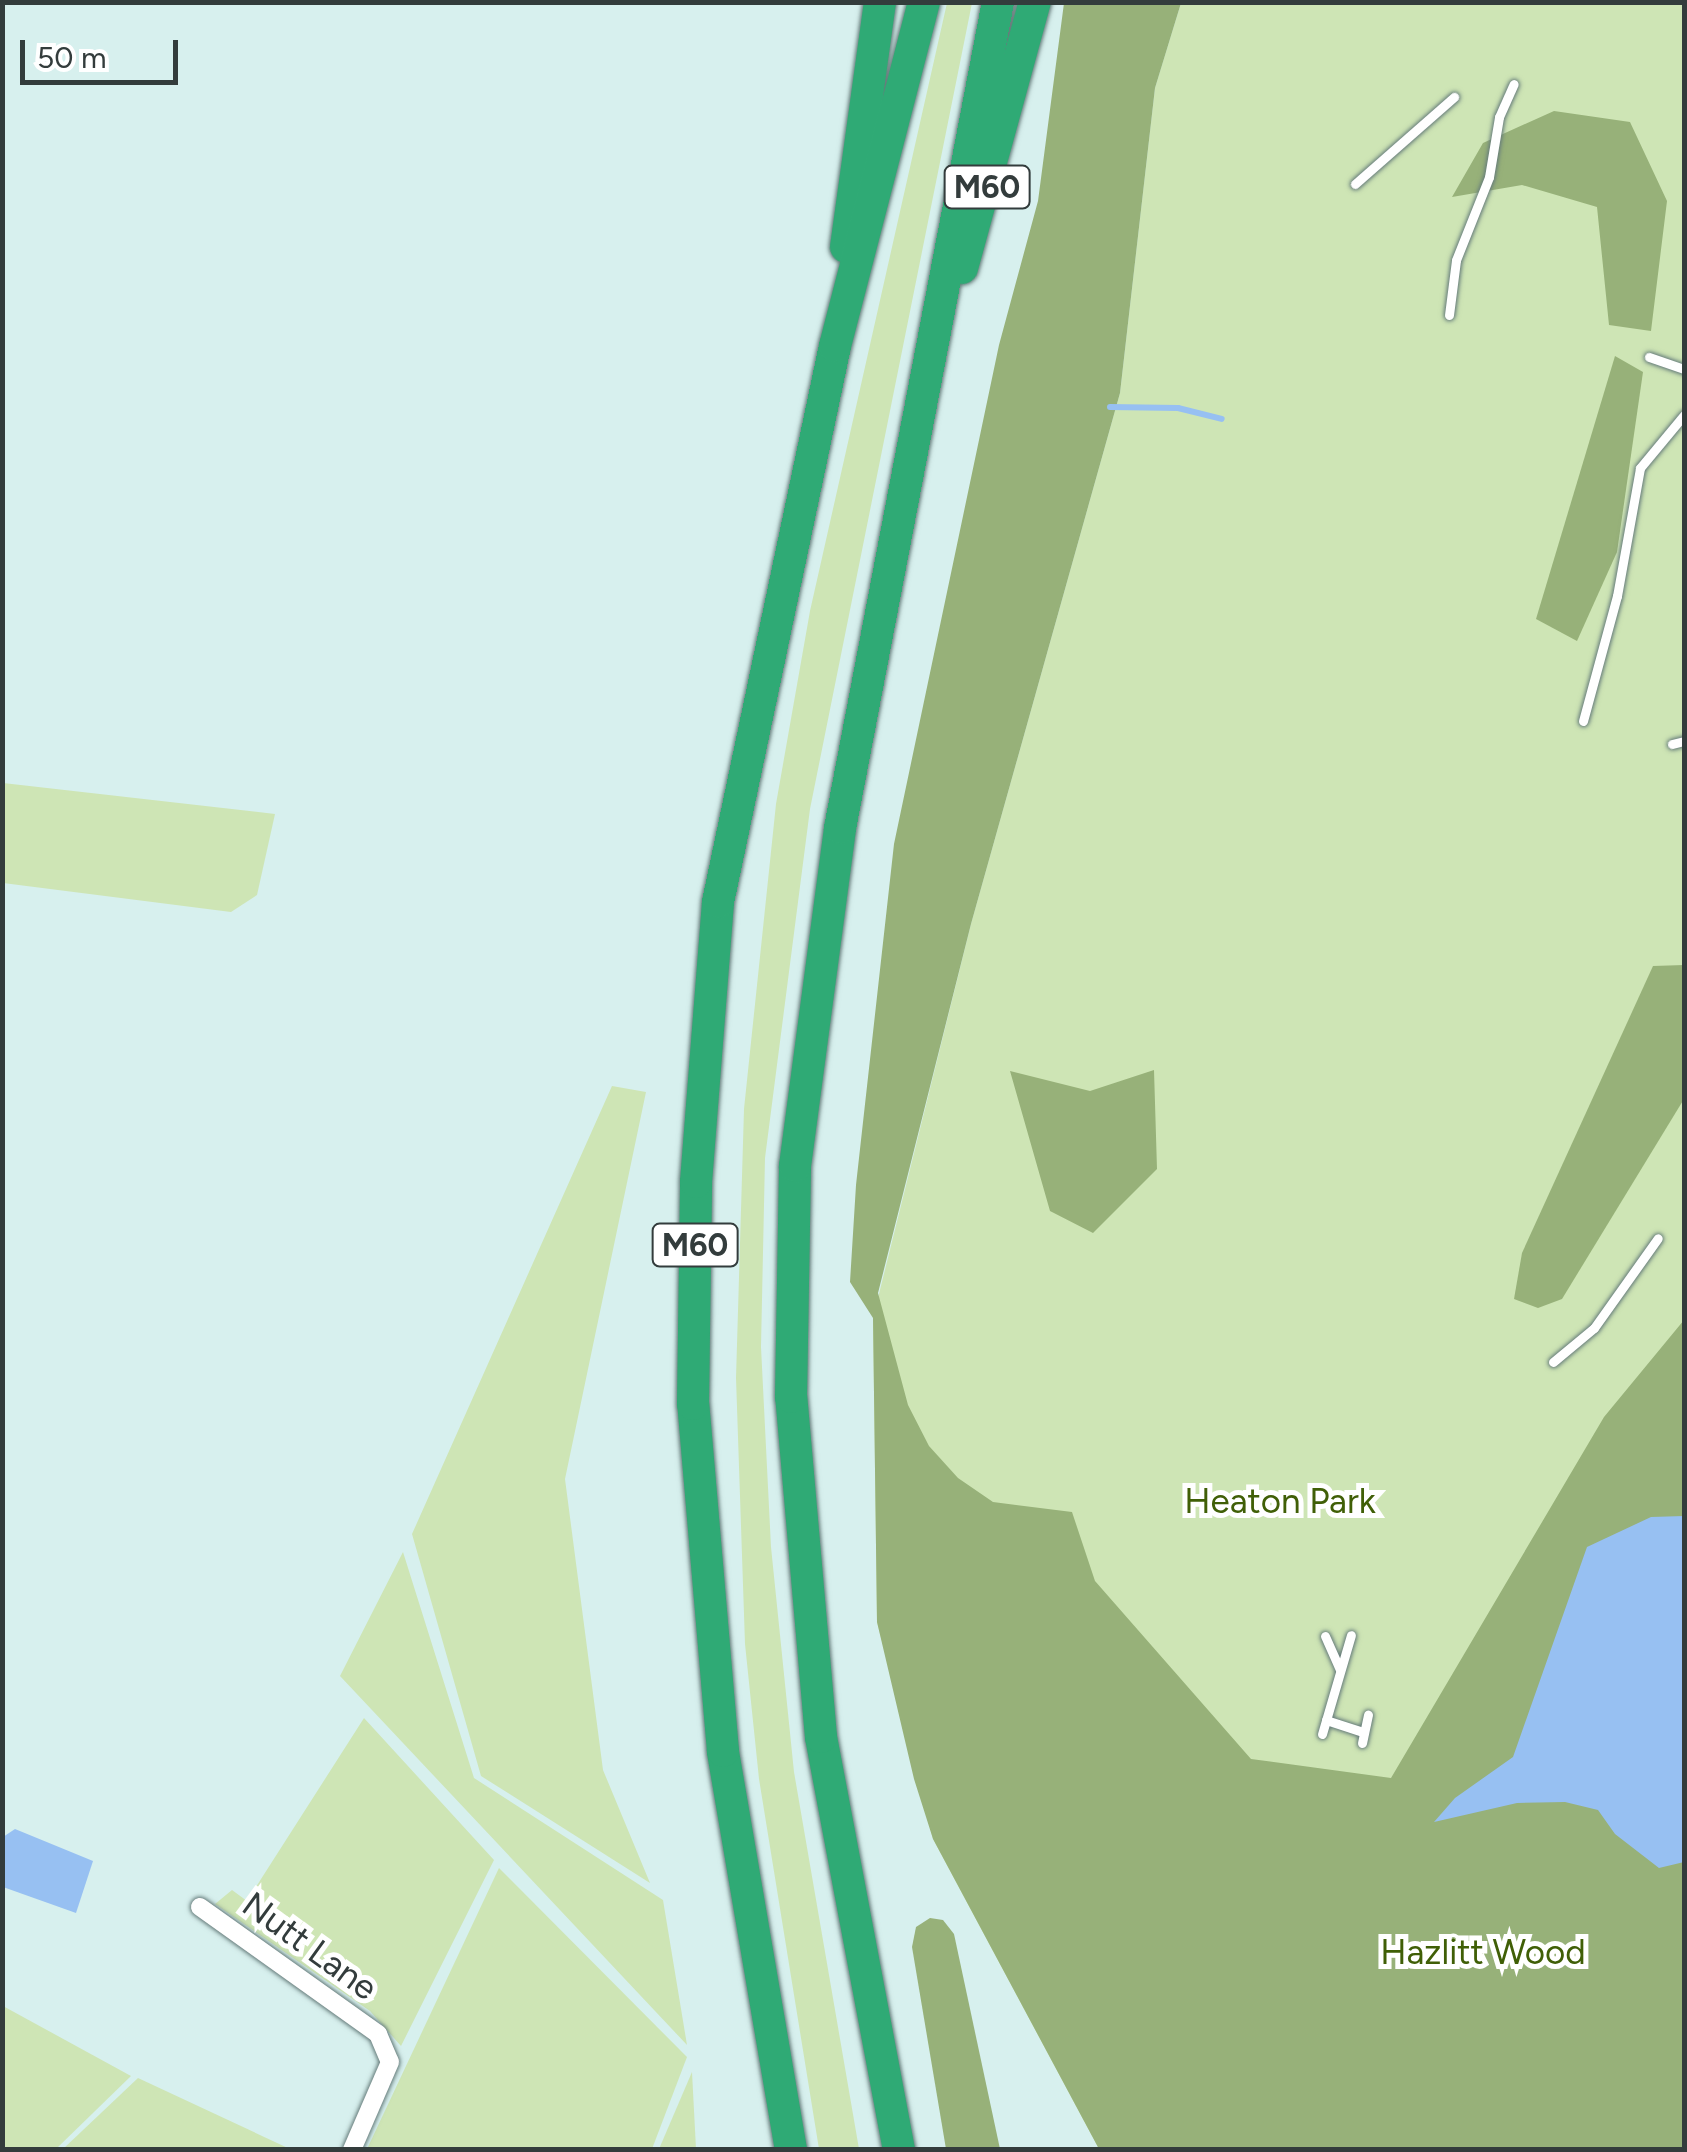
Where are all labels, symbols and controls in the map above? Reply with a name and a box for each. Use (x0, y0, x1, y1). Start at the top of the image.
scale bar (25, 20, 182, 82)
text: 50 m (37, 39, 106, 76)
road number: M60 (942, 160, 1032, 214)
road number: M60 (650, 1218, 740, 1272)
park label: Heaton Park (1184, 1480, 1376, 1522)
street label: Nutt Lane (234, 1883, 386, 2009)
park label: Hazlitt Wood (1380, 1931, 1586, 1973)

